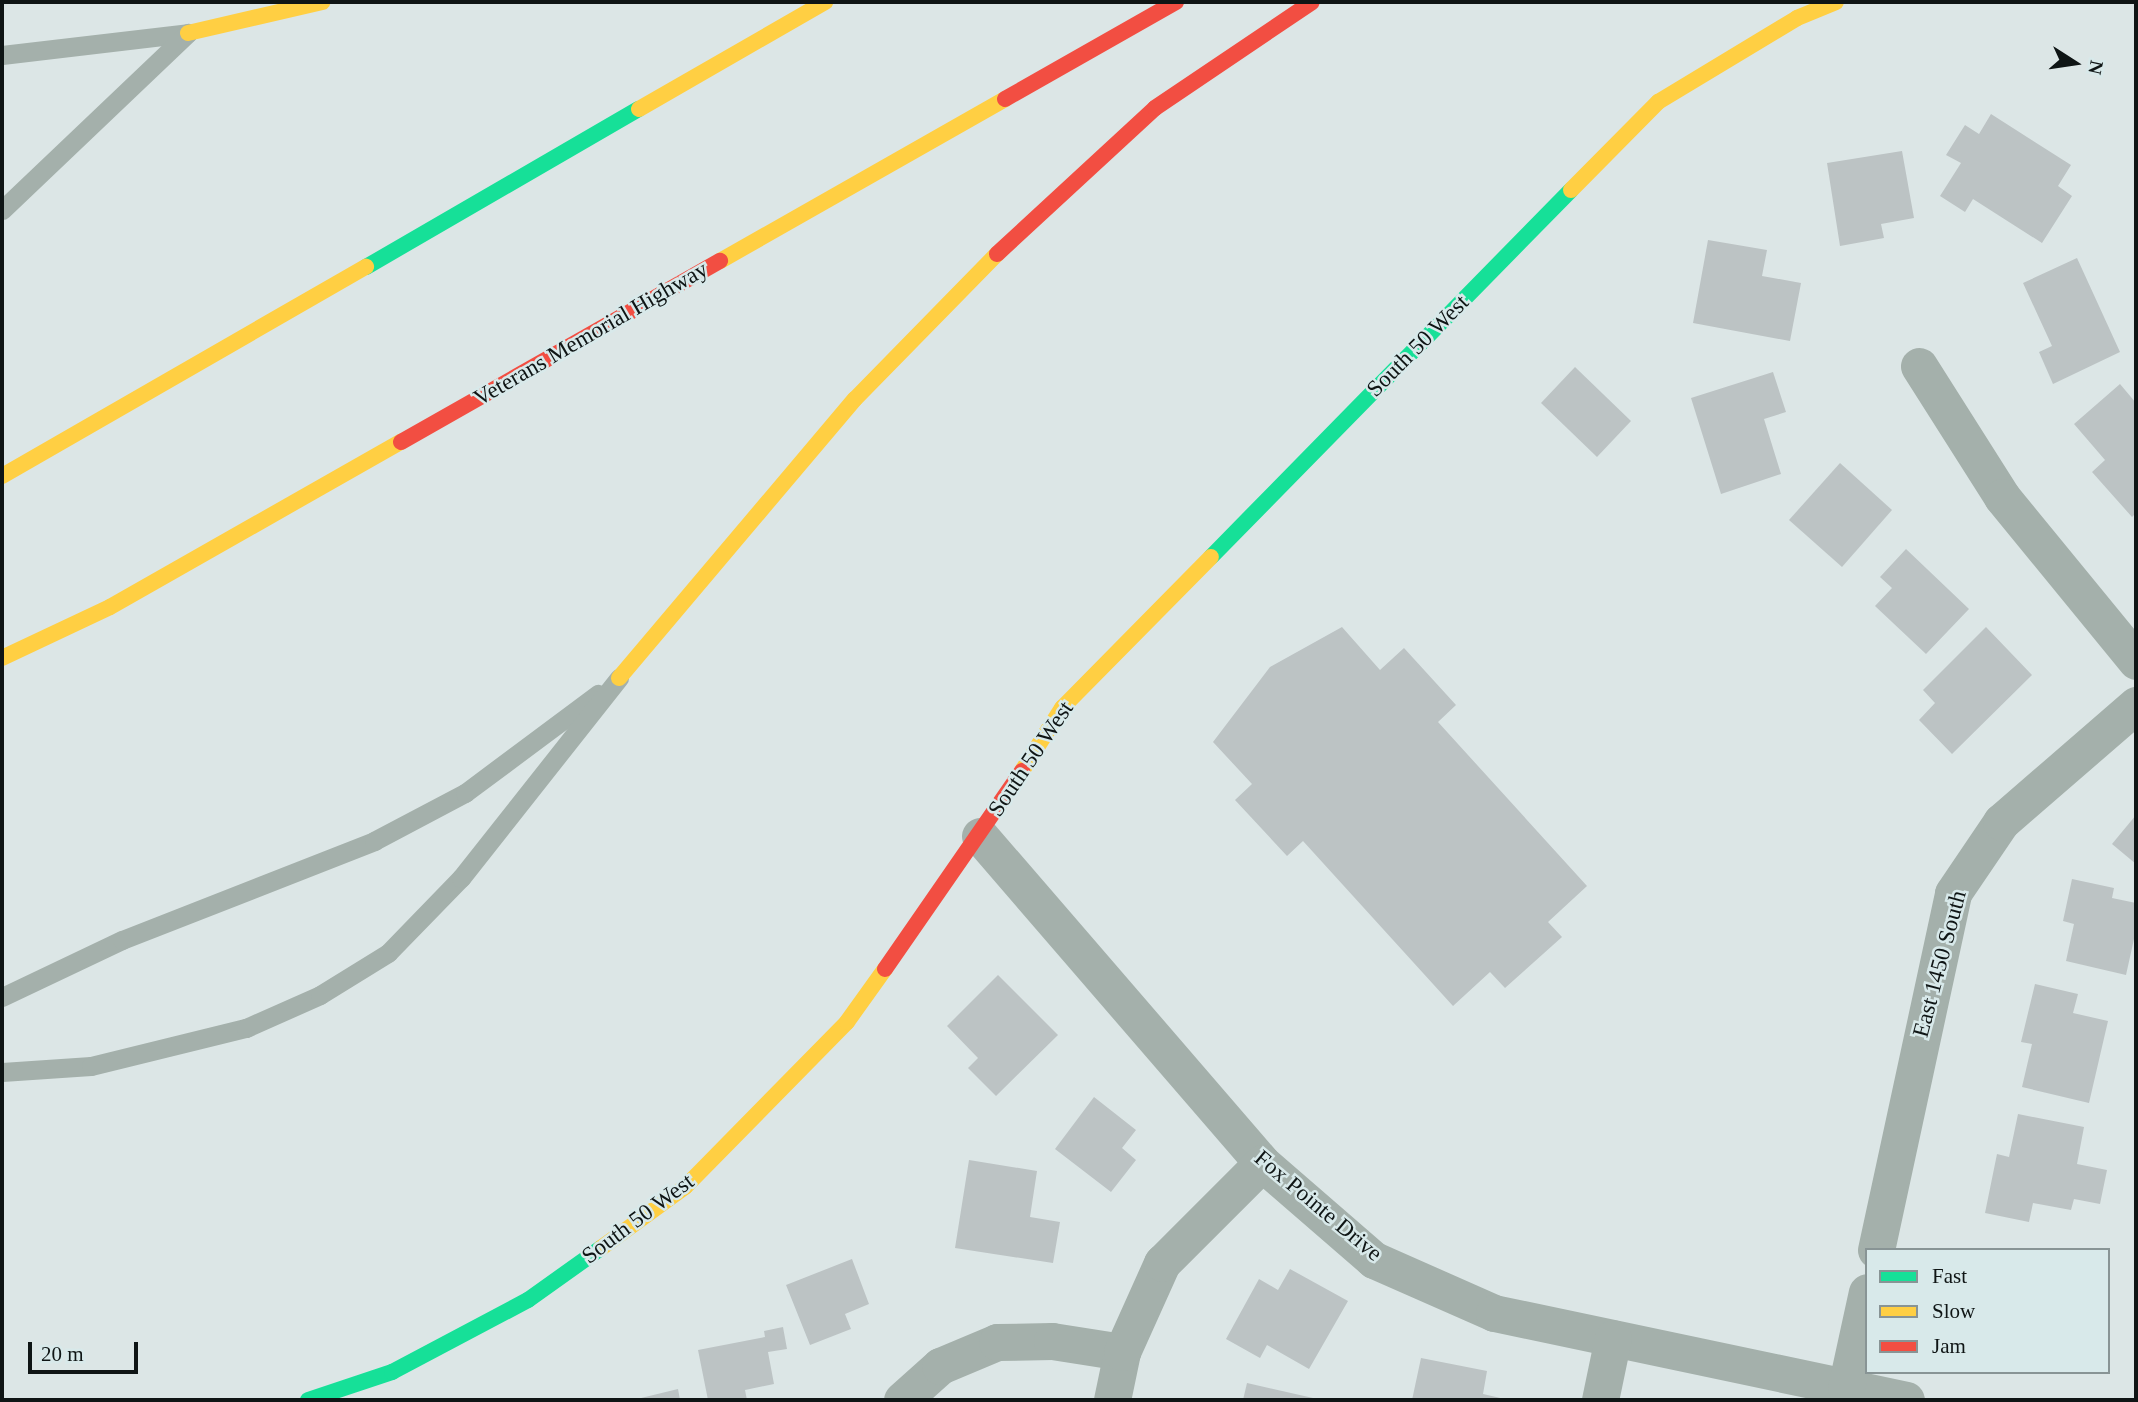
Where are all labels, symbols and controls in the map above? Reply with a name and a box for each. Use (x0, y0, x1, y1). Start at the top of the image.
north arrow (2040, 28, 2110, 98)
text: N (2084, 59, 2108, 76)
street label: Veterans Memorial Highway (469, 256, 713, 412)
street label: South 50 West (1361, 289, 1475, 403)
street label: South 50 West (982, 696, 1080, 822)
street label: East 1450 South (1907, 888, 1973, 1040)
street label: Fox Pointe Drive (1248, 1145, 1388, 1267)
street label: South 50 West (576, 1168, 700, 1270)
legend (1865, 1248, 2110, 1374)
text: Fast (1932, 1264, 1967, 1288)
text: Slow (1932, 1299, 1975, 1323)
scale bar (32, 1328, 142, 1372)
text: Jam (1932, 1334, 1966, 1358)
text: 20 m (41, 1342, 84, 1366)

